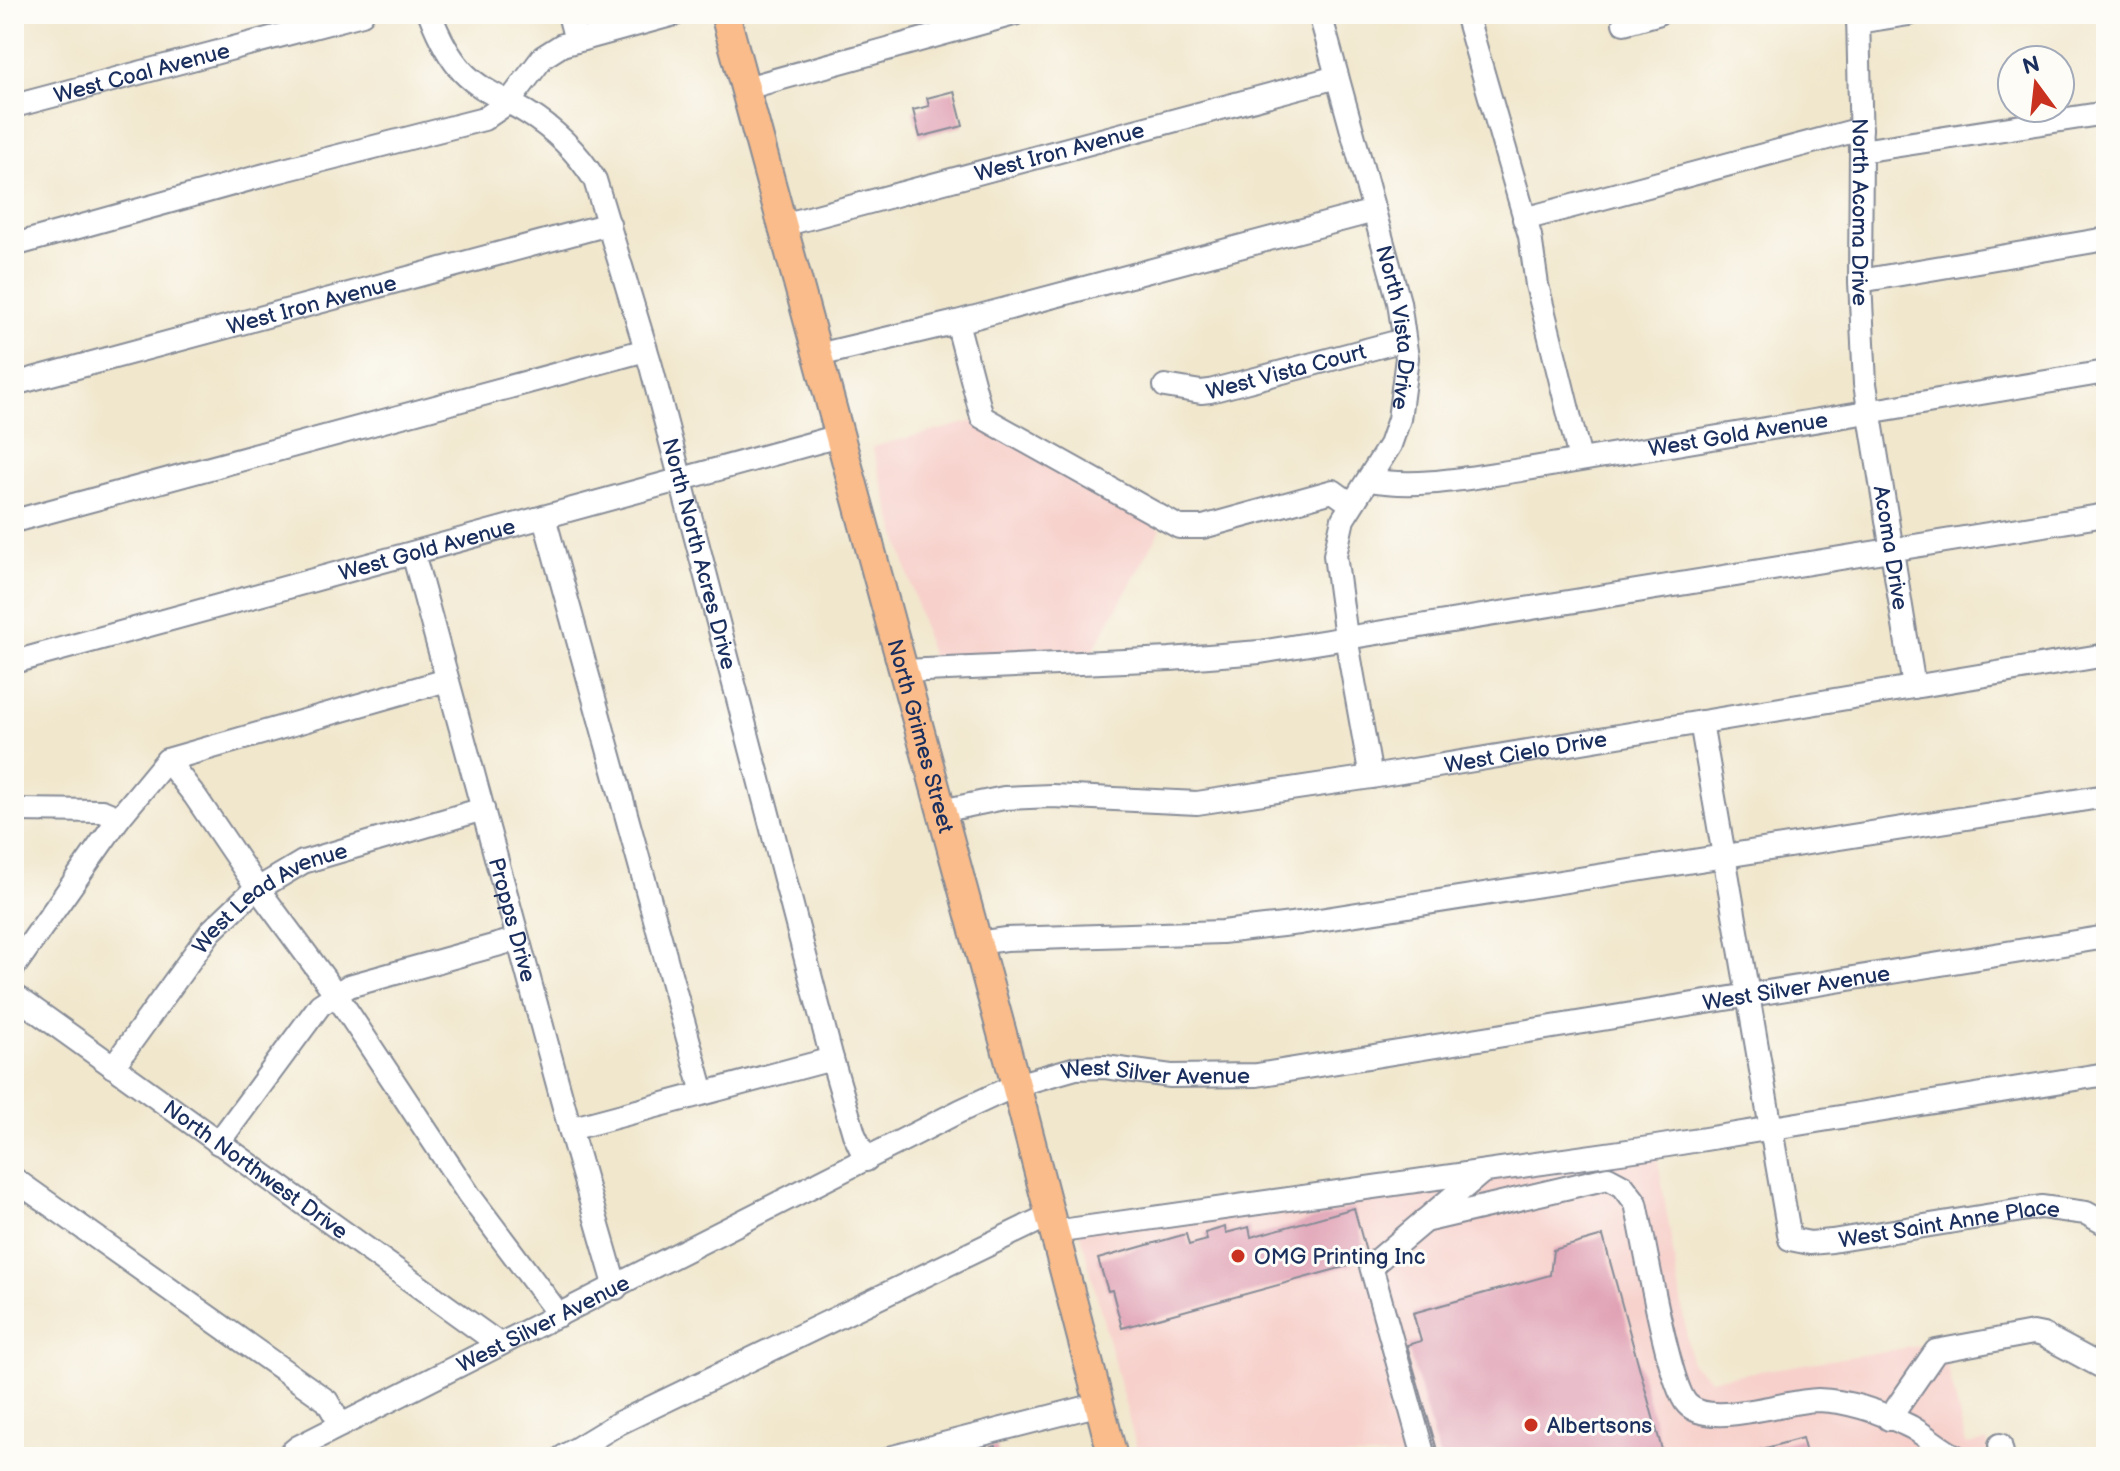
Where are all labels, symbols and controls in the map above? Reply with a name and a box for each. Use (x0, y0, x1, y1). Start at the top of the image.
street label: West Coal Avenue (51, 38, 233, 110)
north arrow (1996, 44, 2076, 124)
text: N (2020, 51, 2043, 81)
street label: West Iron Avenue (972, 117, 1148, 188)
street label: North Acoma Drive (1845, 118, 1873, 307)
street label: North Vista Drive (1369, 243, 1419, 412)
street label: West Iron Avenue (224, 270, 400, 341)
street label: West Vista Court (1203, 339, 1369, 406)
street label: West Gold Avenue (1646, 407, 1830, 463)
street label: North North Acres Drive (655, 436, 742, 673)
street label: Acoma Drive (1867, 484, 1913, 612)
street label: West Gold Avenue (336, 513, 518, 587)
street label: North Grimes Street (880, 636, 959, 836)
street label: West Cielo Drive (1442, 726, 1609, 780)
street label: West Lead Avenue (187, 838, 351, 960)
street label: Propps Drive (482, 855, 541, 985)
street label: West Silver Avenue (1701, 960, 1892, 1017)
street label: West Silver Avenue (1058, 1055, 1250, 1091)
street label: North Northwest Drive (157, 1095, 353, 1246)
street label: West Saint Anne Place (1837, 1194, 2062, 1255)
place label: OMG Printing Inc (1254, 1244, 1425, 1271)
marker: OMG Printing Inc (1229, 1247, 1247, 1265)
street label: West Silver Avenue (453, 1270, 634, 1379)
place label: Albertsons (1547, 1413, 1652, 1440)
marker: Albertsons (1522, 1416, 1540, 1434)

